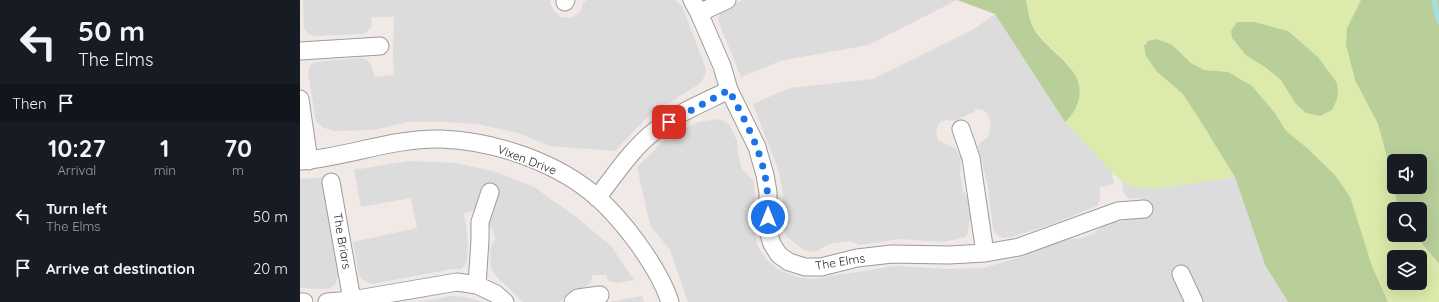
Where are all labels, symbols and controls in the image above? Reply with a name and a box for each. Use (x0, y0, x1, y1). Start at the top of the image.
text: 50 m (78, 13, 145, 48)
icon: left (12, 16, 64, 68)
text: The Elms (78, 48, 153, 71)
icon: arrive (55, 92, 77, 114)
text: Then (12, 94, 47, 113)
pin (652, 105, 686, 139)
icon: arrive (658, 111, 680, 133)
text: 10:27 (48, 133, 106, 163)
text: 1 (160, 133, 169, 163)
text: 70 (224, 133, 252, 163)
street label: Vixen Drive (495, 141, 559, 178)
map controls (1387, 154, 1427, 290)
button: sound (1387, 154, 1427, 194)
text: Arrival (57, 162, 96, 178)
text: min (154, 162, 176, 178)
text: m (232, 162, 244, 178)
position arrow (747, 196, 789, 238)
text: Turn left (46, 199, 108, 218)
button: search (1387, 202, 1427, 242)
icon: left (12, 205, 34, 227)
text: 50 m (253, 207, 288, 226)
street label: The Briars (330, 212, 355, 270)
text: The Elms (46, 218, 100, 234)
street label: The Elms (814, 250, 866, 273)
button: layers (1387, 250, 1427, 290)
icon: arrive (12, 257, 34, 279)
text: Arrive at destination (46, 259, 195, 278)
text: 20 m (253, 259, 288, 278)

